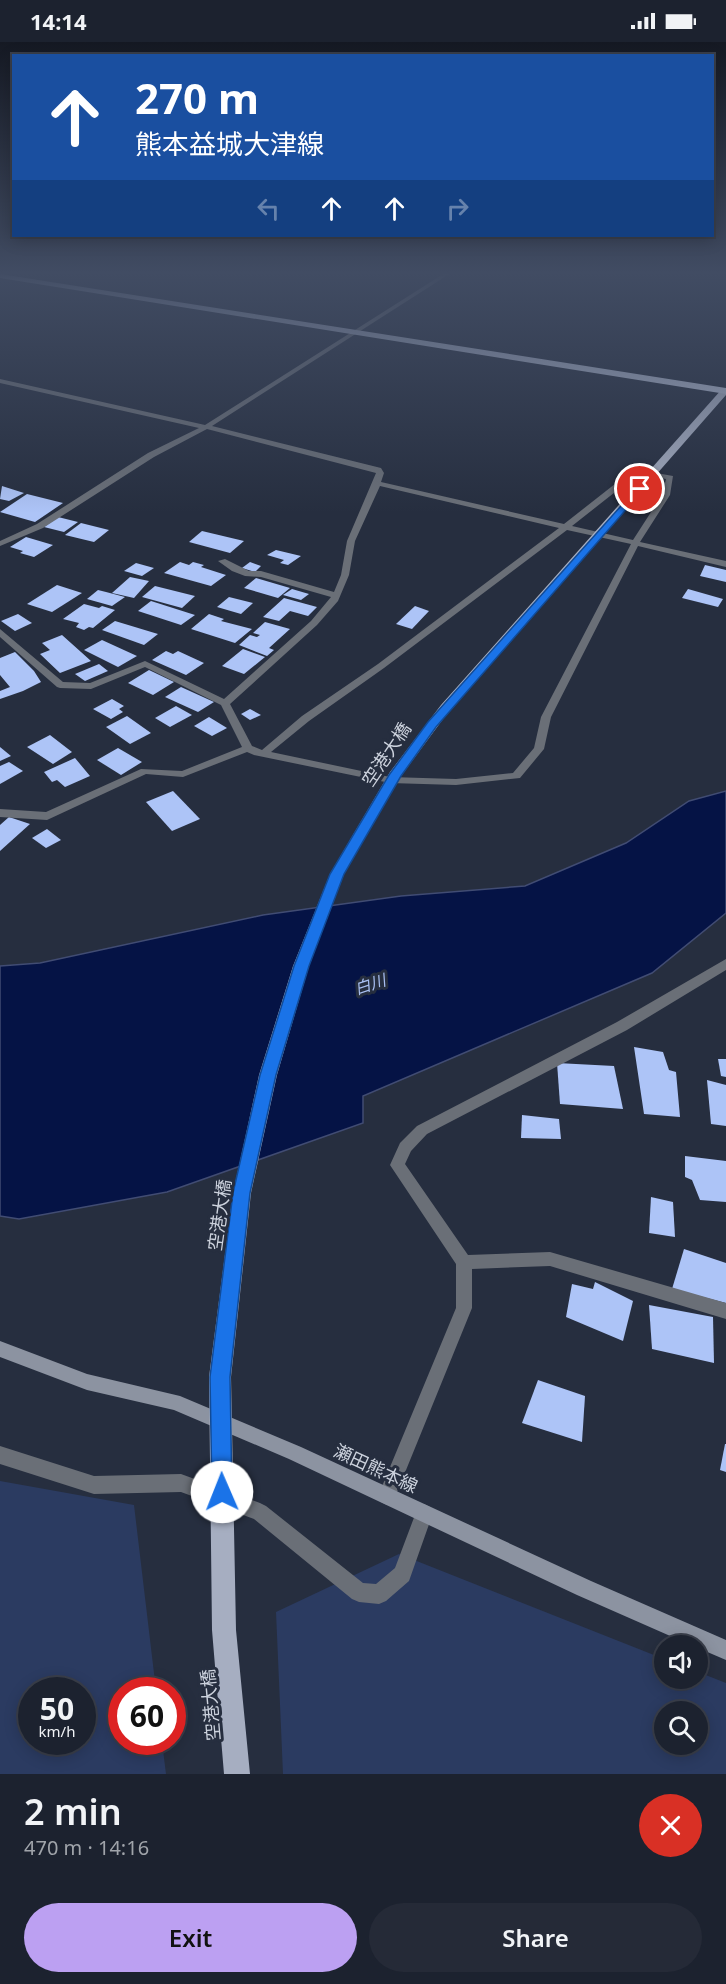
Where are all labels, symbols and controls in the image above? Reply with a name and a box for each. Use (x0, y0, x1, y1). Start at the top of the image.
text: 14:14 (30, 6, 87, 36)
text: 270 m (135, 69, 259, 126)
icon: ahead (36, 78, 114, 156)
text: 熊本益城大津線 (135, 125, 324, 162)
icon: left (252, 192, 285, 225)
icon: ahead (315, 192, 348, 225)
icon: ahead (378, 192, 411, 225)
icon: right (441, 192, 474, 225)
pin (614, 463, 665, 514)
icon: arrive (623, 472, 656, 505)
street label: 空港大橋 (356, 717, 416, 791)
water label: 白川 (351, 968, 391, 999)
street label: 空港大橋 (202, 1178, 236, 1252)
street label: 瀬田熊本線 (330, 1438, 422, 1498)
position arrow (190, 1460, 254, 1524)
map controls (654, 1635, 708, 1755)
button: sound (654, 1635, 708, 1689)
street label: 空港大橋 (195, 1668, 225, 1742)
speed limit sign: 60 (108, 1677, 186, 1755)
text: 50 (40, 1688, 74, 1729)
button: search (654, 1701, 708, 1755)
text: km/h (39, 1721, 75, 1741)
text: 2 min (24, 1787, 122, 1836)
button: close (639, 1794, 702, 1857)
text: 470 m · 14:16 (24, 1834, 149, 1861)
button: Exit (24, 1903, 357, 1972)
button: Share (369, 1903, 702, 1972)

